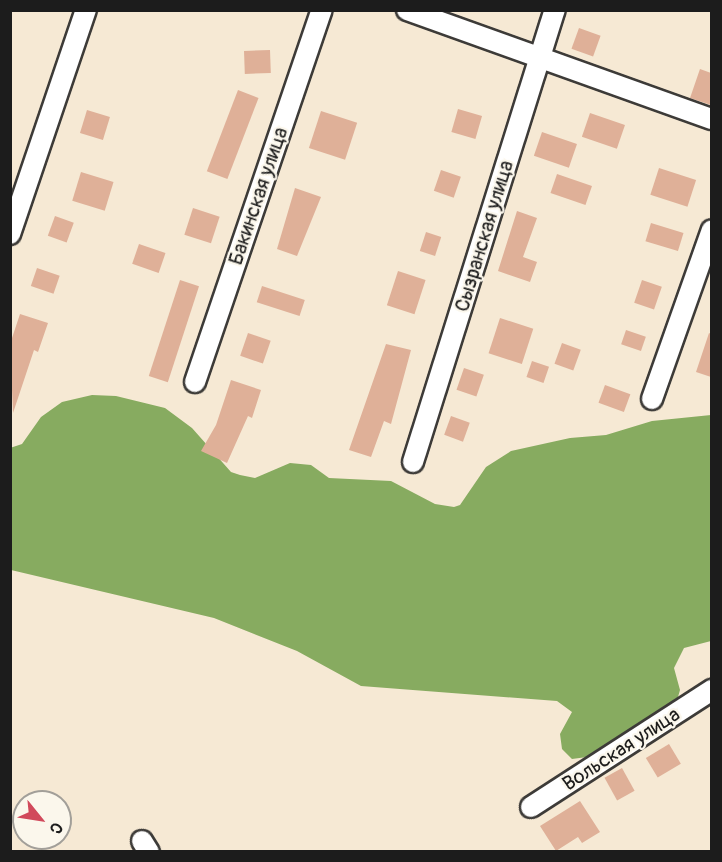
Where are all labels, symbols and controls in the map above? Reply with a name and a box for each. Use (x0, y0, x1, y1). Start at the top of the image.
street label: Бакинская улица (223, 124, 293, 268)
street label: Сызранская улица (450, 157, 518, 315)
street label: Вольская улица (558, 702, 684, 796)
north arrow (12, 790, 72, 850)
text: С (45, 819, 67, 837)

